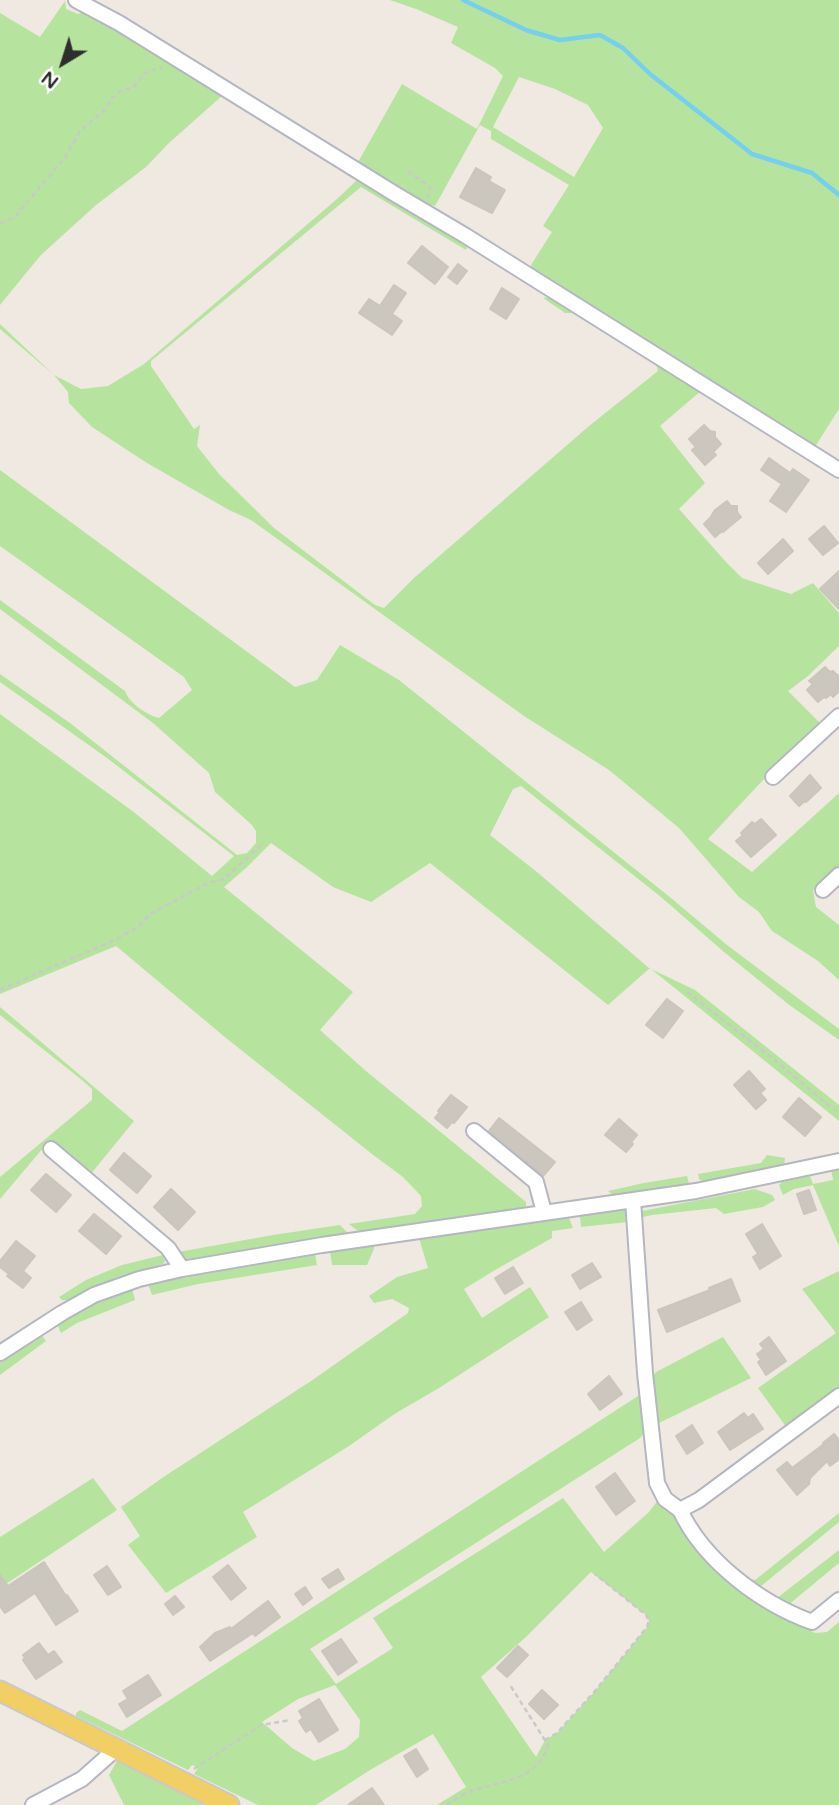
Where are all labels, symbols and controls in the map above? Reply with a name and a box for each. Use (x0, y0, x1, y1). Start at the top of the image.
north arrow (28, 28, 98, 98)
text: N (37, 66, 63, 93)

